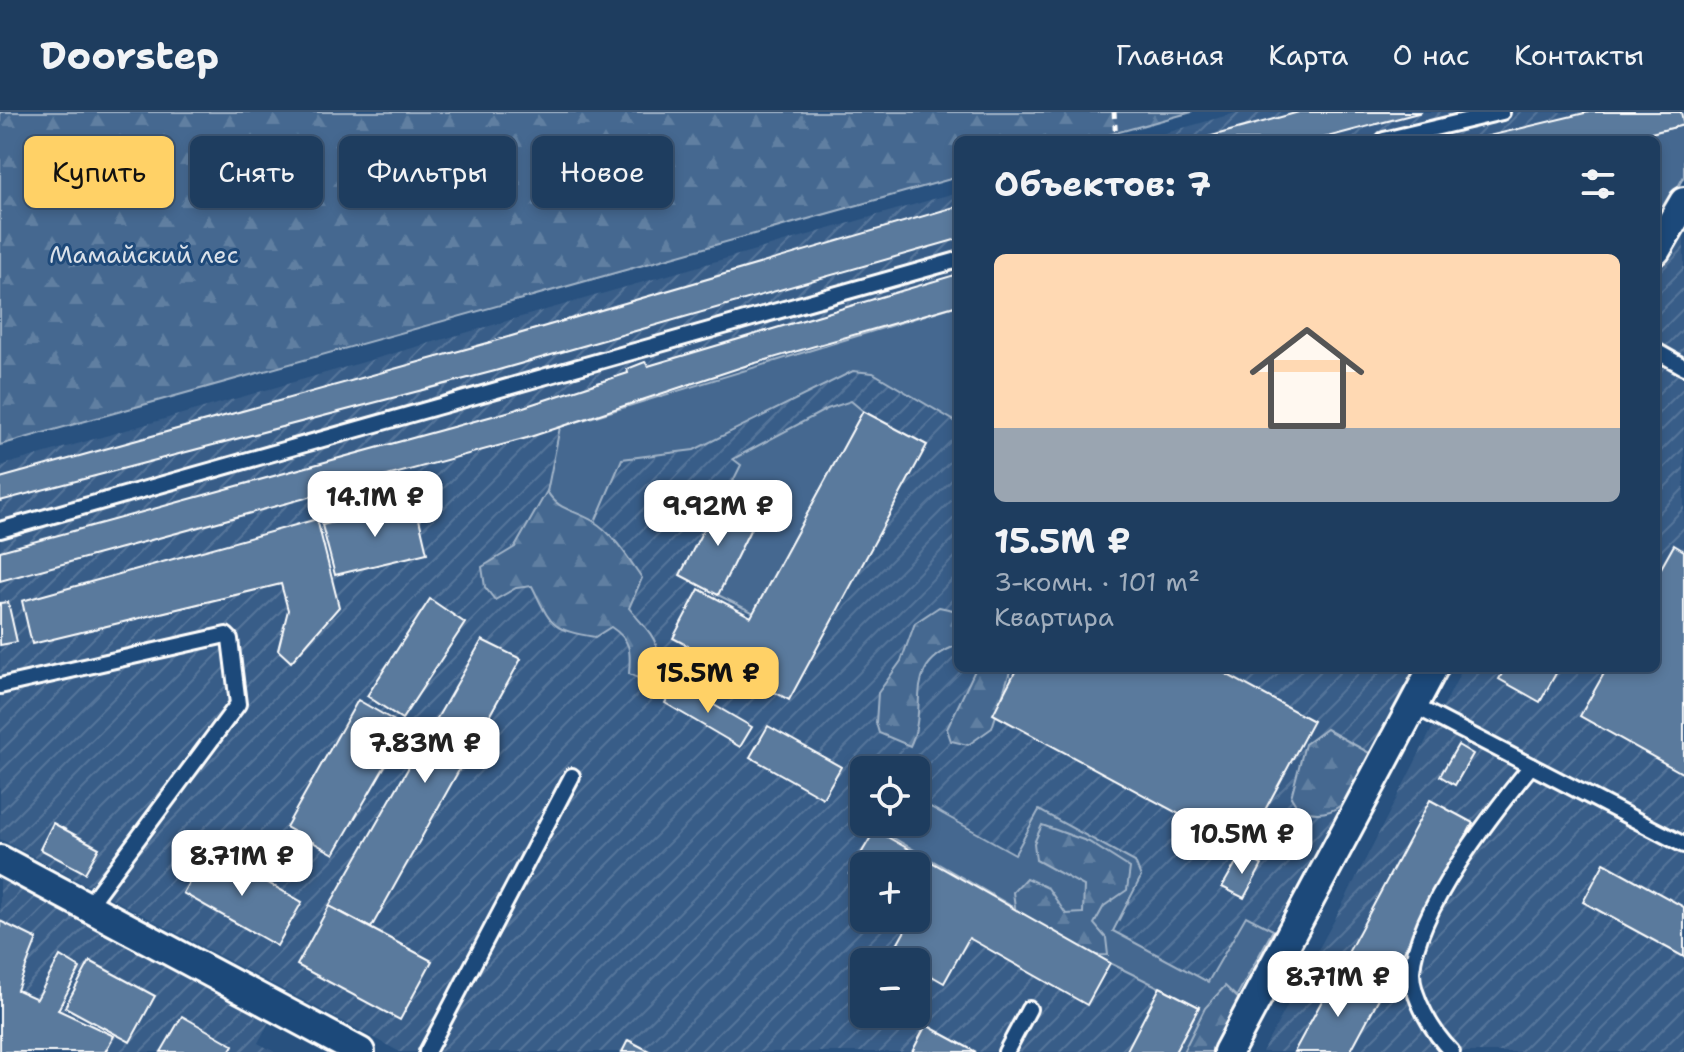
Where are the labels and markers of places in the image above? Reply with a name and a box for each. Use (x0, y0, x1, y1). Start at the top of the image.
pin: 14.1M ₽ (301, 471, 449, 539)
pin: 9.92M ₽ (644, 480, 792, 548)
pin: 15.5M ₽ (634, 647, 782, 715)
pin: 7.83M ₽ (351, 717, 499, 785)
pin: 10.5M ₽ (1168, 808, 1316, 876)
pin: 8.71M ₽ (168, 830, 316, 898)
pin: 8.71M ₽ (1264, 951, 1412, 1019)

